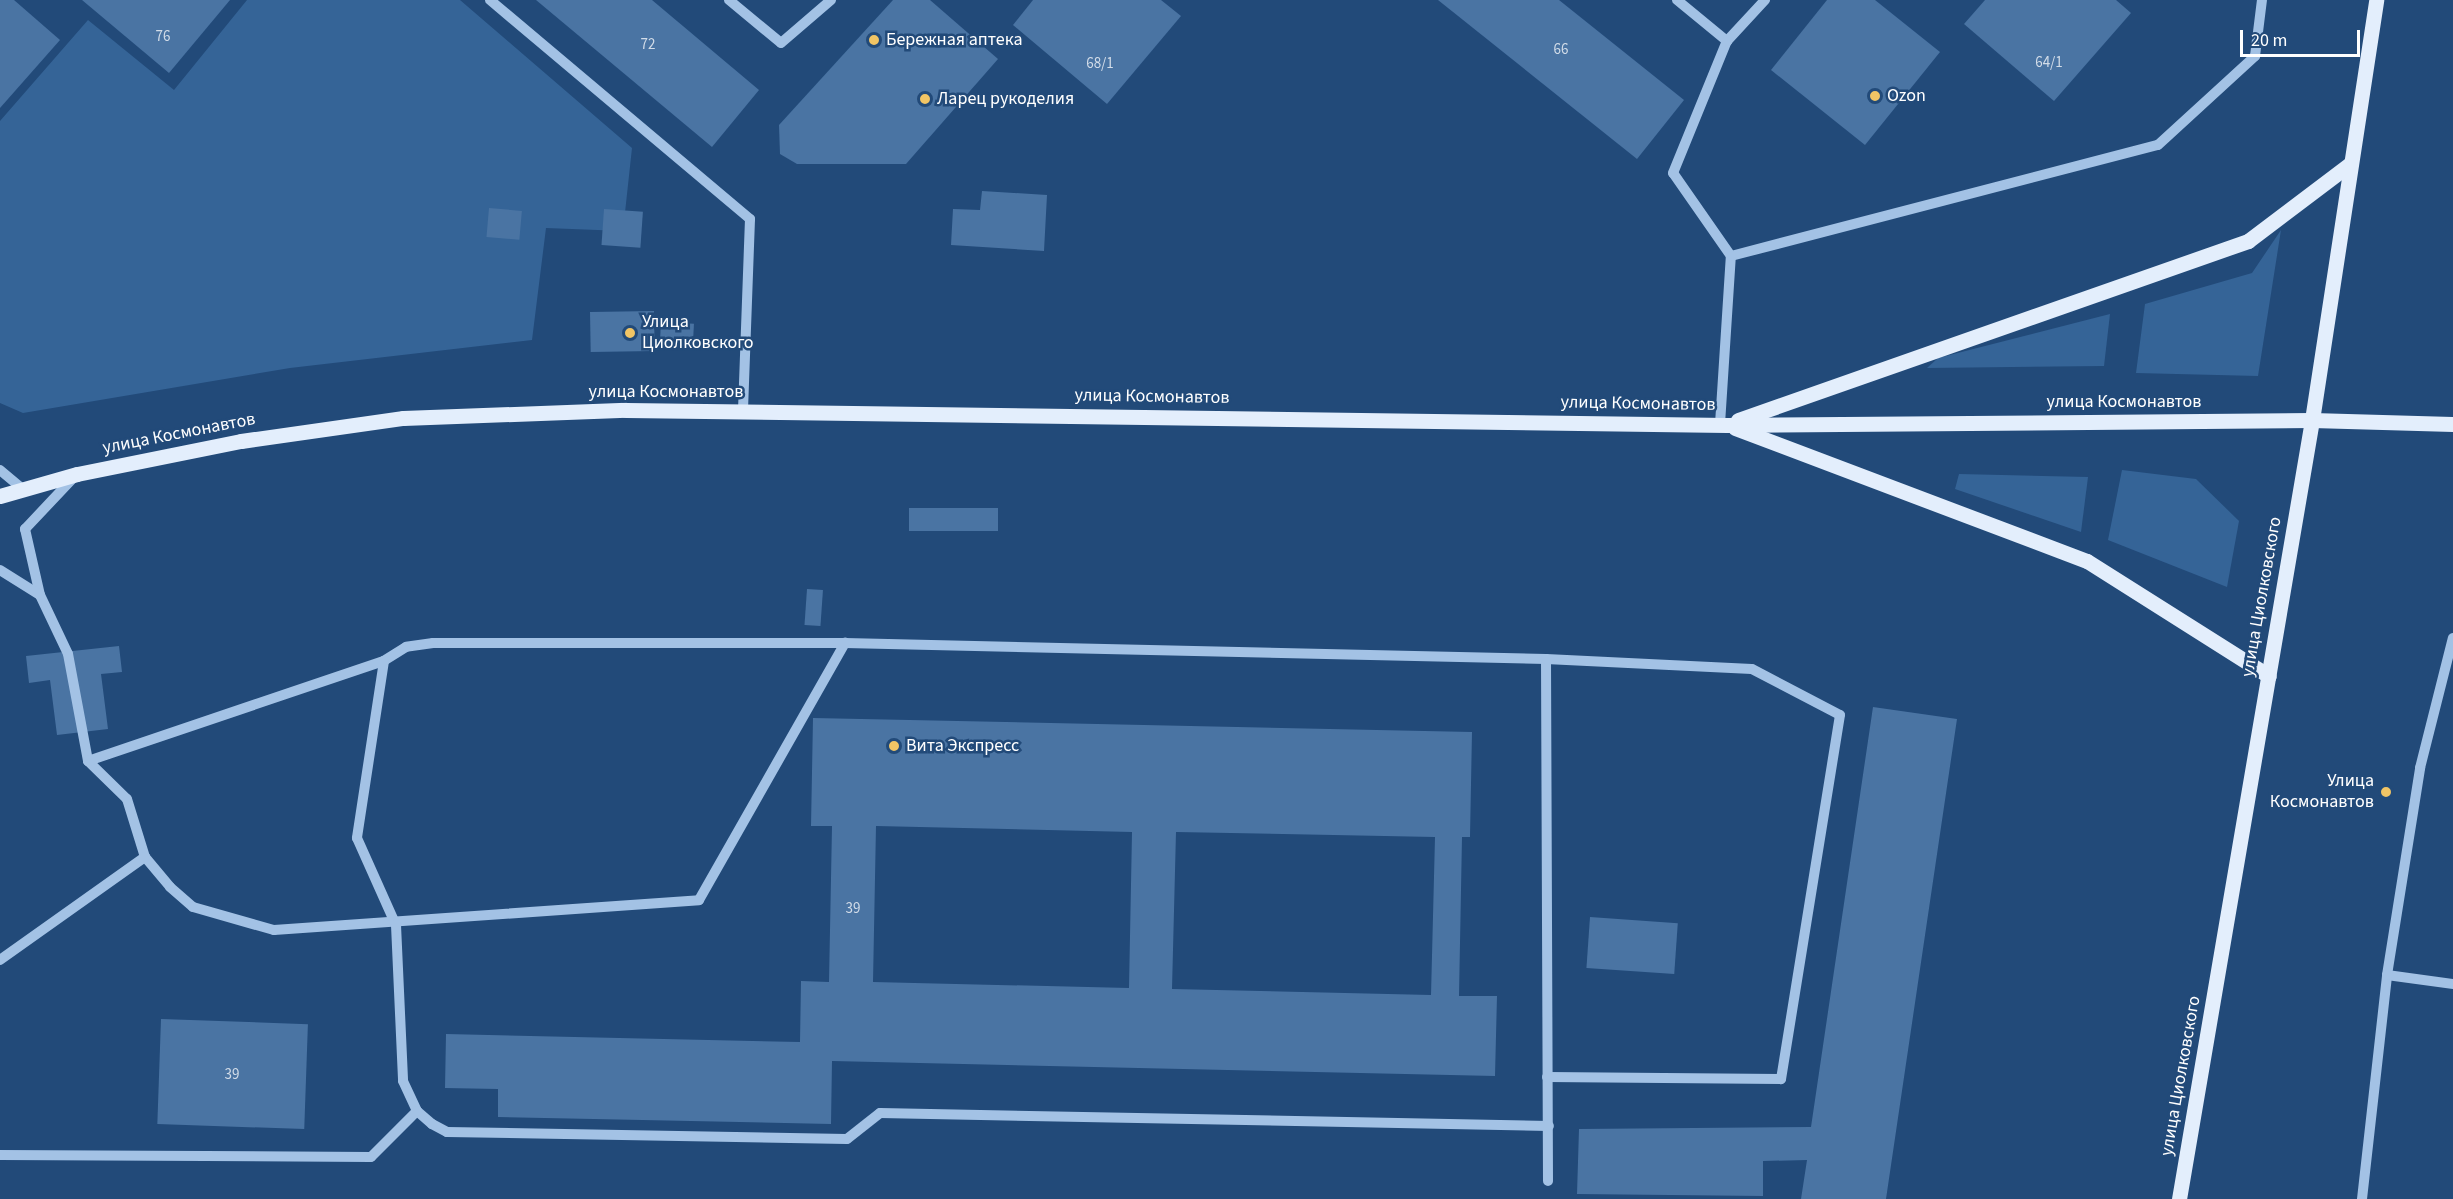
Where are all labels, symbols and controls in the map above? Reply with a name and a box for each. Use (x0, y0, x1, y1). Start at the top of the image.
scale bar (2243, 18, 2363, 56)
house number: 76 (156, 28, 170, 46)
text: 20 m (2251, 28, 2287, 53)
place label: Бережная аптека (886, 29, 1022, 51)
marker: Бережная аптека (867, 33, 881, 47)
house number: 72 (641, 36, 655, 54)
house number: 66 (1554, 41, 1568, 59)
house number: 64/1 (2035, 54, 2063, 72)
house number: 68/1 (1086, 55, 1114, 73)
place label: Ozon (1887, 85, 1926, 107)
place label: Ларец рукоделия (937, 88, 1074, 110)
marker: Ozon (1868, 89, 1882, 103)
marker: Ларец рукоделия (918, 92, 932, 106)
place label: Улица Циолковского (642, 312, 754, 354)
marker: Улица Циолковского (623, 326, 637, 340)
street label: улица Космонавтов (588, 381, 744, 403)
street label: улица Космонавтов (1074, 385, 1230, 409)
street label: улица Космонавтов (2046, 391, 2202, 413)
street label: улица Космонавтов (1560, 392, 1716, 416)
street label: улица Космонавтов (101, 409, 257, 459)
street label: улица Циолковского (2237, 515, 2287, 679)
place label: Вита Экспресс (906, 735, 1019, 757)
marker: Вита Экспресс (887, 739, 901, 753)
place label: Улица Космонавтов (2270, 771, 2374, 814)
marker: Улица Космонавтов (2379, 785, 2393, 799)
house number: 39 (846, 900, 860, 918)
street label: улица Циолковского (2156, 994, 2206, 1158)
house number: 39 (225, 1066, 239, 1084)

